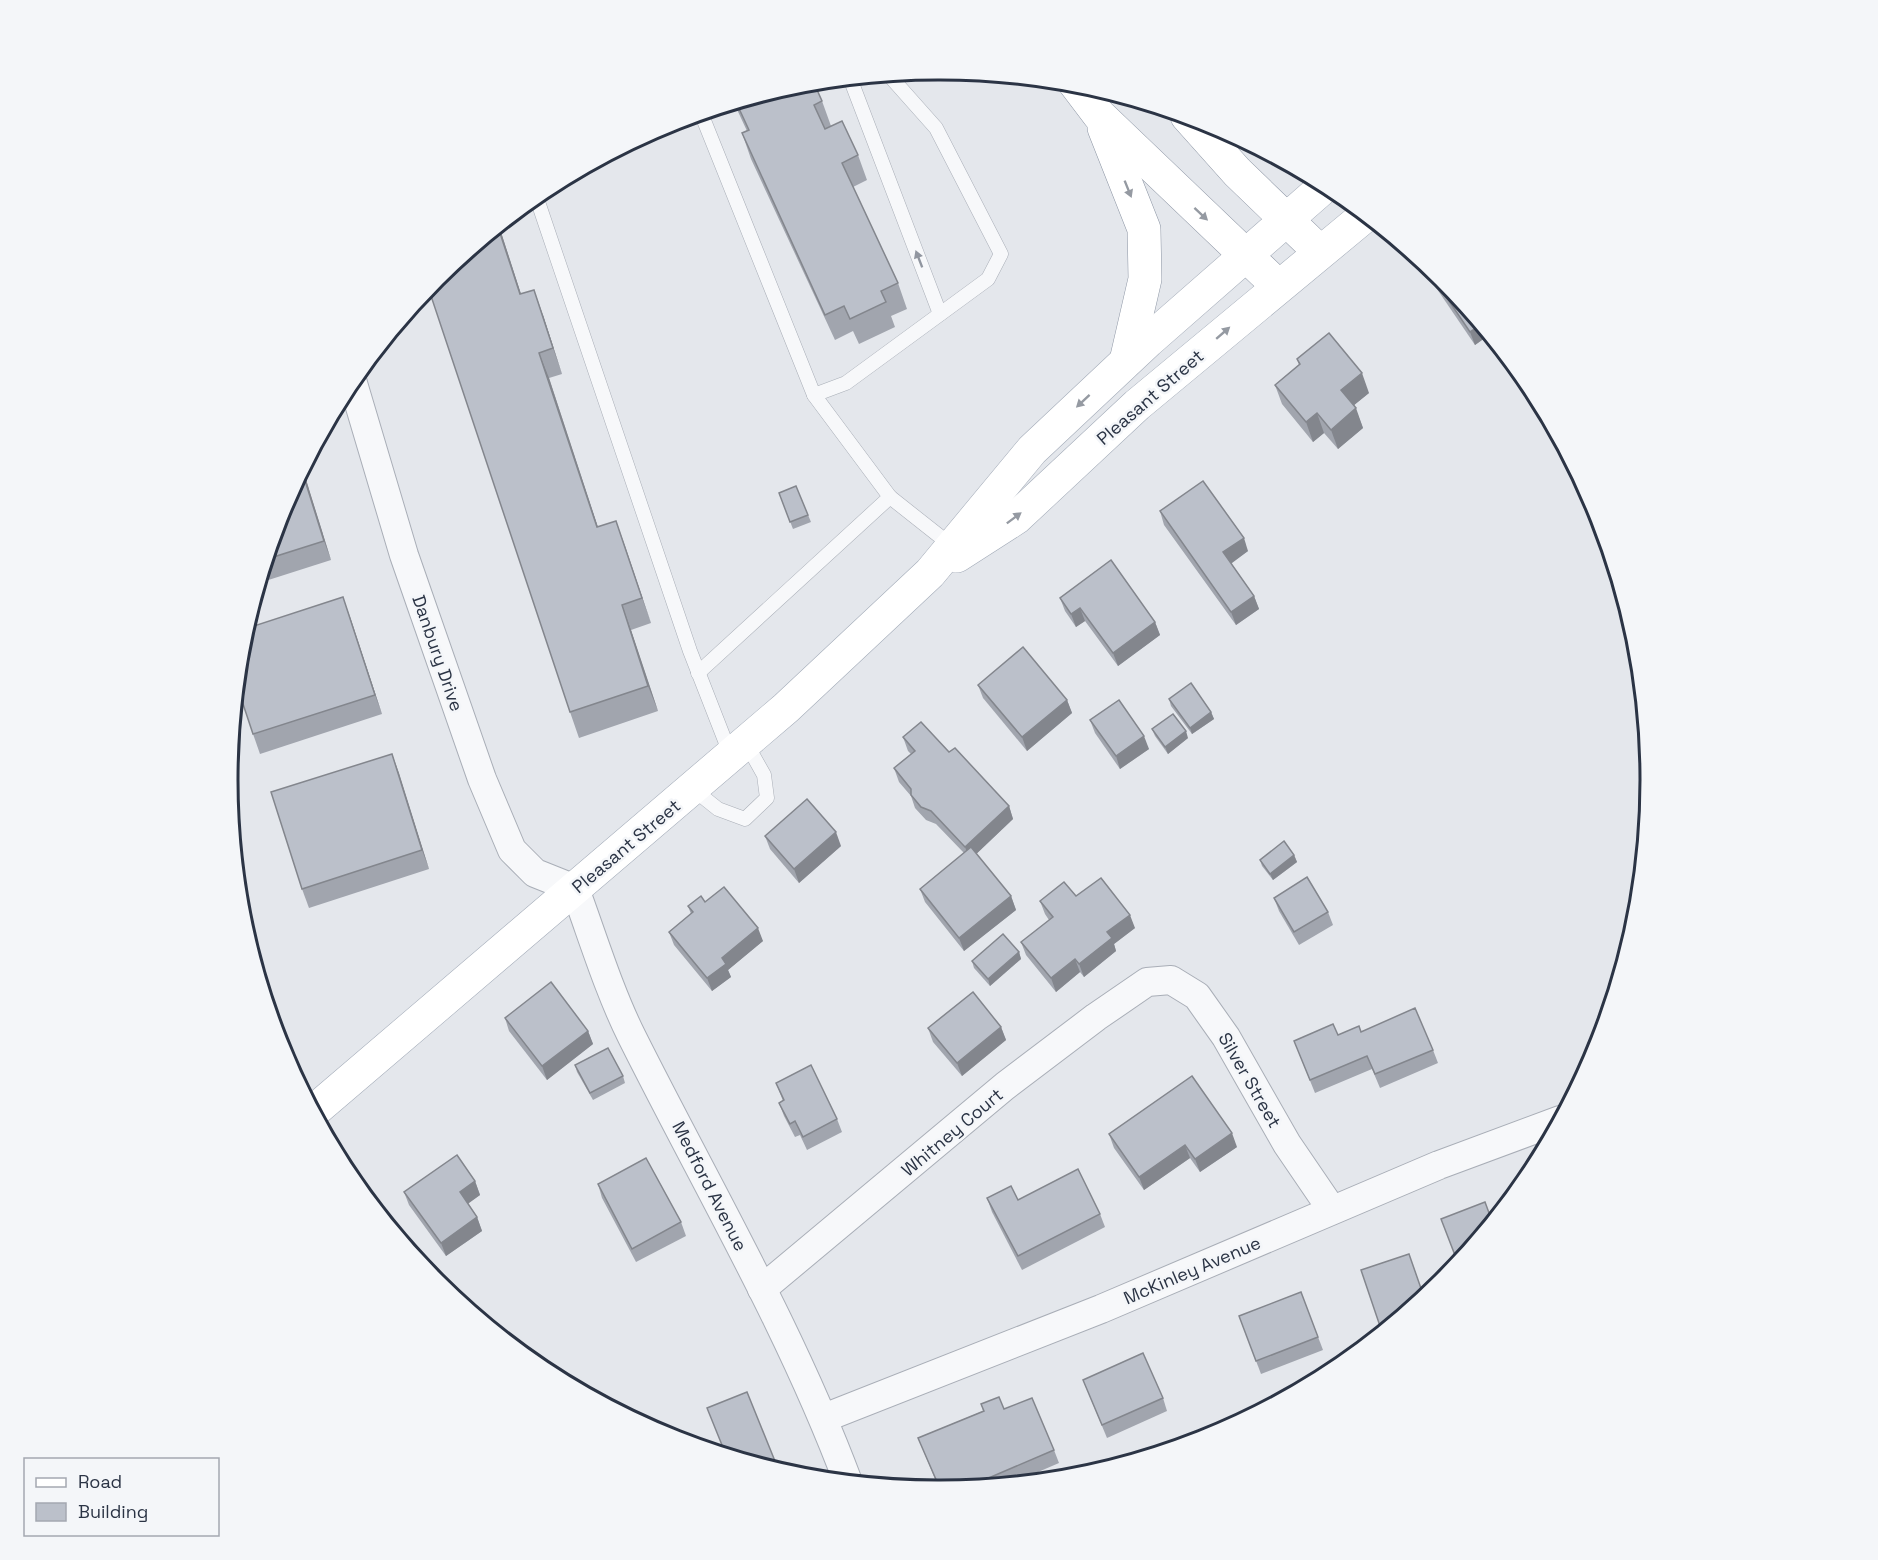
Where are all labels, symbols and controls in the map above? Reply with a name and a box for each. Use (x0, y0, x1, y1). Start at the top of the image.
one-way arrow (1124, 180, 1133, 198)
one-way arrow (1194, 207, 1208, 221)
one-way arrow (914, 250, 923, 268)
one-way arrow (1215, 326, 1231, 339)
street label: Pleasant Street (1092, 344, 1208, 450)
one-way arrow (1076, 394, 1090, 408)
one-way arrow (1006, 512, 1022, 524)
street label: Danbury Drive (407, 592, 469, 714)
street label: Pleasant Street (567, 794, 685, 898)
street label: Silver Street (1213, 1028, 1287, 1132)
street label: Whitney Court (897, 1083, 1007, 1181)
street label: Medford Avenue (667, 1117, 753, 1255)
street label: McKinley Avenue (1120, 1231, 1264, 1309)
legend (24, 1458, 219, 1536)
text: Road (78, 1470, 122, 1493)
text: Building (78, 1500, 148, 1523)

